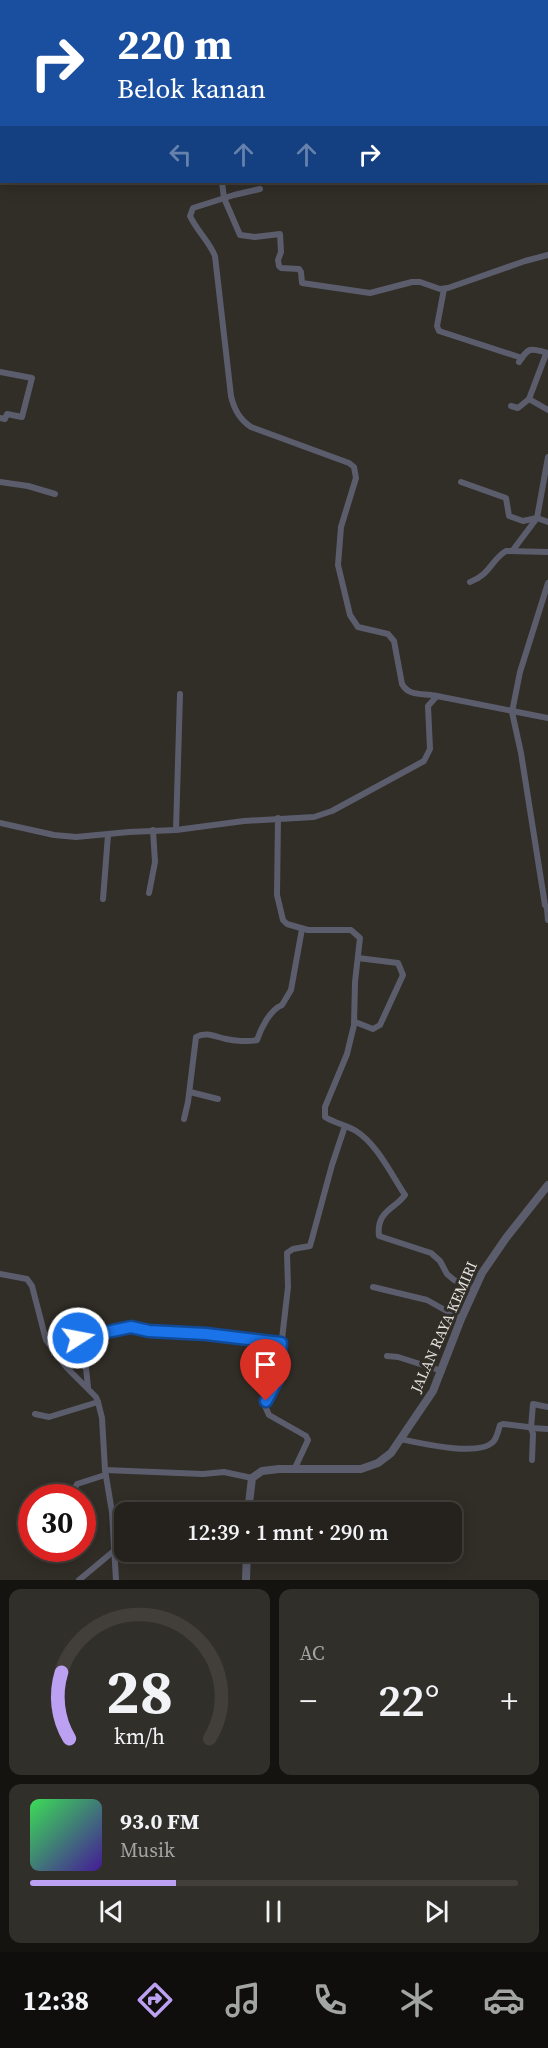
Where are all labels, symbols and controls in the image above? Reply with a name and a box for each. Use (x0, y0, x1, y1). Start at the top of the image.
text: 220 m (117, 15, 232, 73)
icon: right (18, 24, 96, 102)
text: Belok kanan (117, 70, 266, 107)
icon: left (164, 138, 197, 171)
icon: ahead (227, 138, 260, 171)
icon: ahead (290, 138, 323, 171)
icon: right (353, 138, 386, 171)
street label: JALAN RAYA KEMIRI (405, 1258, 482, 1397)
position arrow (46, 1306, 110, 1370)
pin (240, 1339, 291, 1401)
icon: arrive (249, 1348, 282, 1381)
speed limit sign: 30 (18, 1484, 96, 1562)
text: 12:39 · 1 mnt · 290 m (187, 1517, 389, 1547)
text: AC (300, 1639, 325, 1667)
text: 28 (105, 1648, 173, 1734)
text: 22° (378, 1669, 440, 1731)
text: − (300, 1678, 317, 1723)
text: + (501, 1678, 518, 1723)
text: km/h (114, 1722, 165, 1751)
text: 93.0 FM (120, 1806, 199, 1836)
text: Musik (120, 1836, 175, 1864)
icon: previous (95, 1895, 128, 1928)
icon: pause (257, 1895, 290, 1928)
icon: next (420, 1895, 453, 1928)
icon: directions (134, 1979, 176, 2021)
icon: music (222, 1979, 264, 2021)
icon: phone (309, 1979, 351, 2021)
icon: climate (396, 1979, 438, 2021)
icon: car (483, 1979, 525, 2021)
text: 12:38 (23, 1982, 89, 2019)

